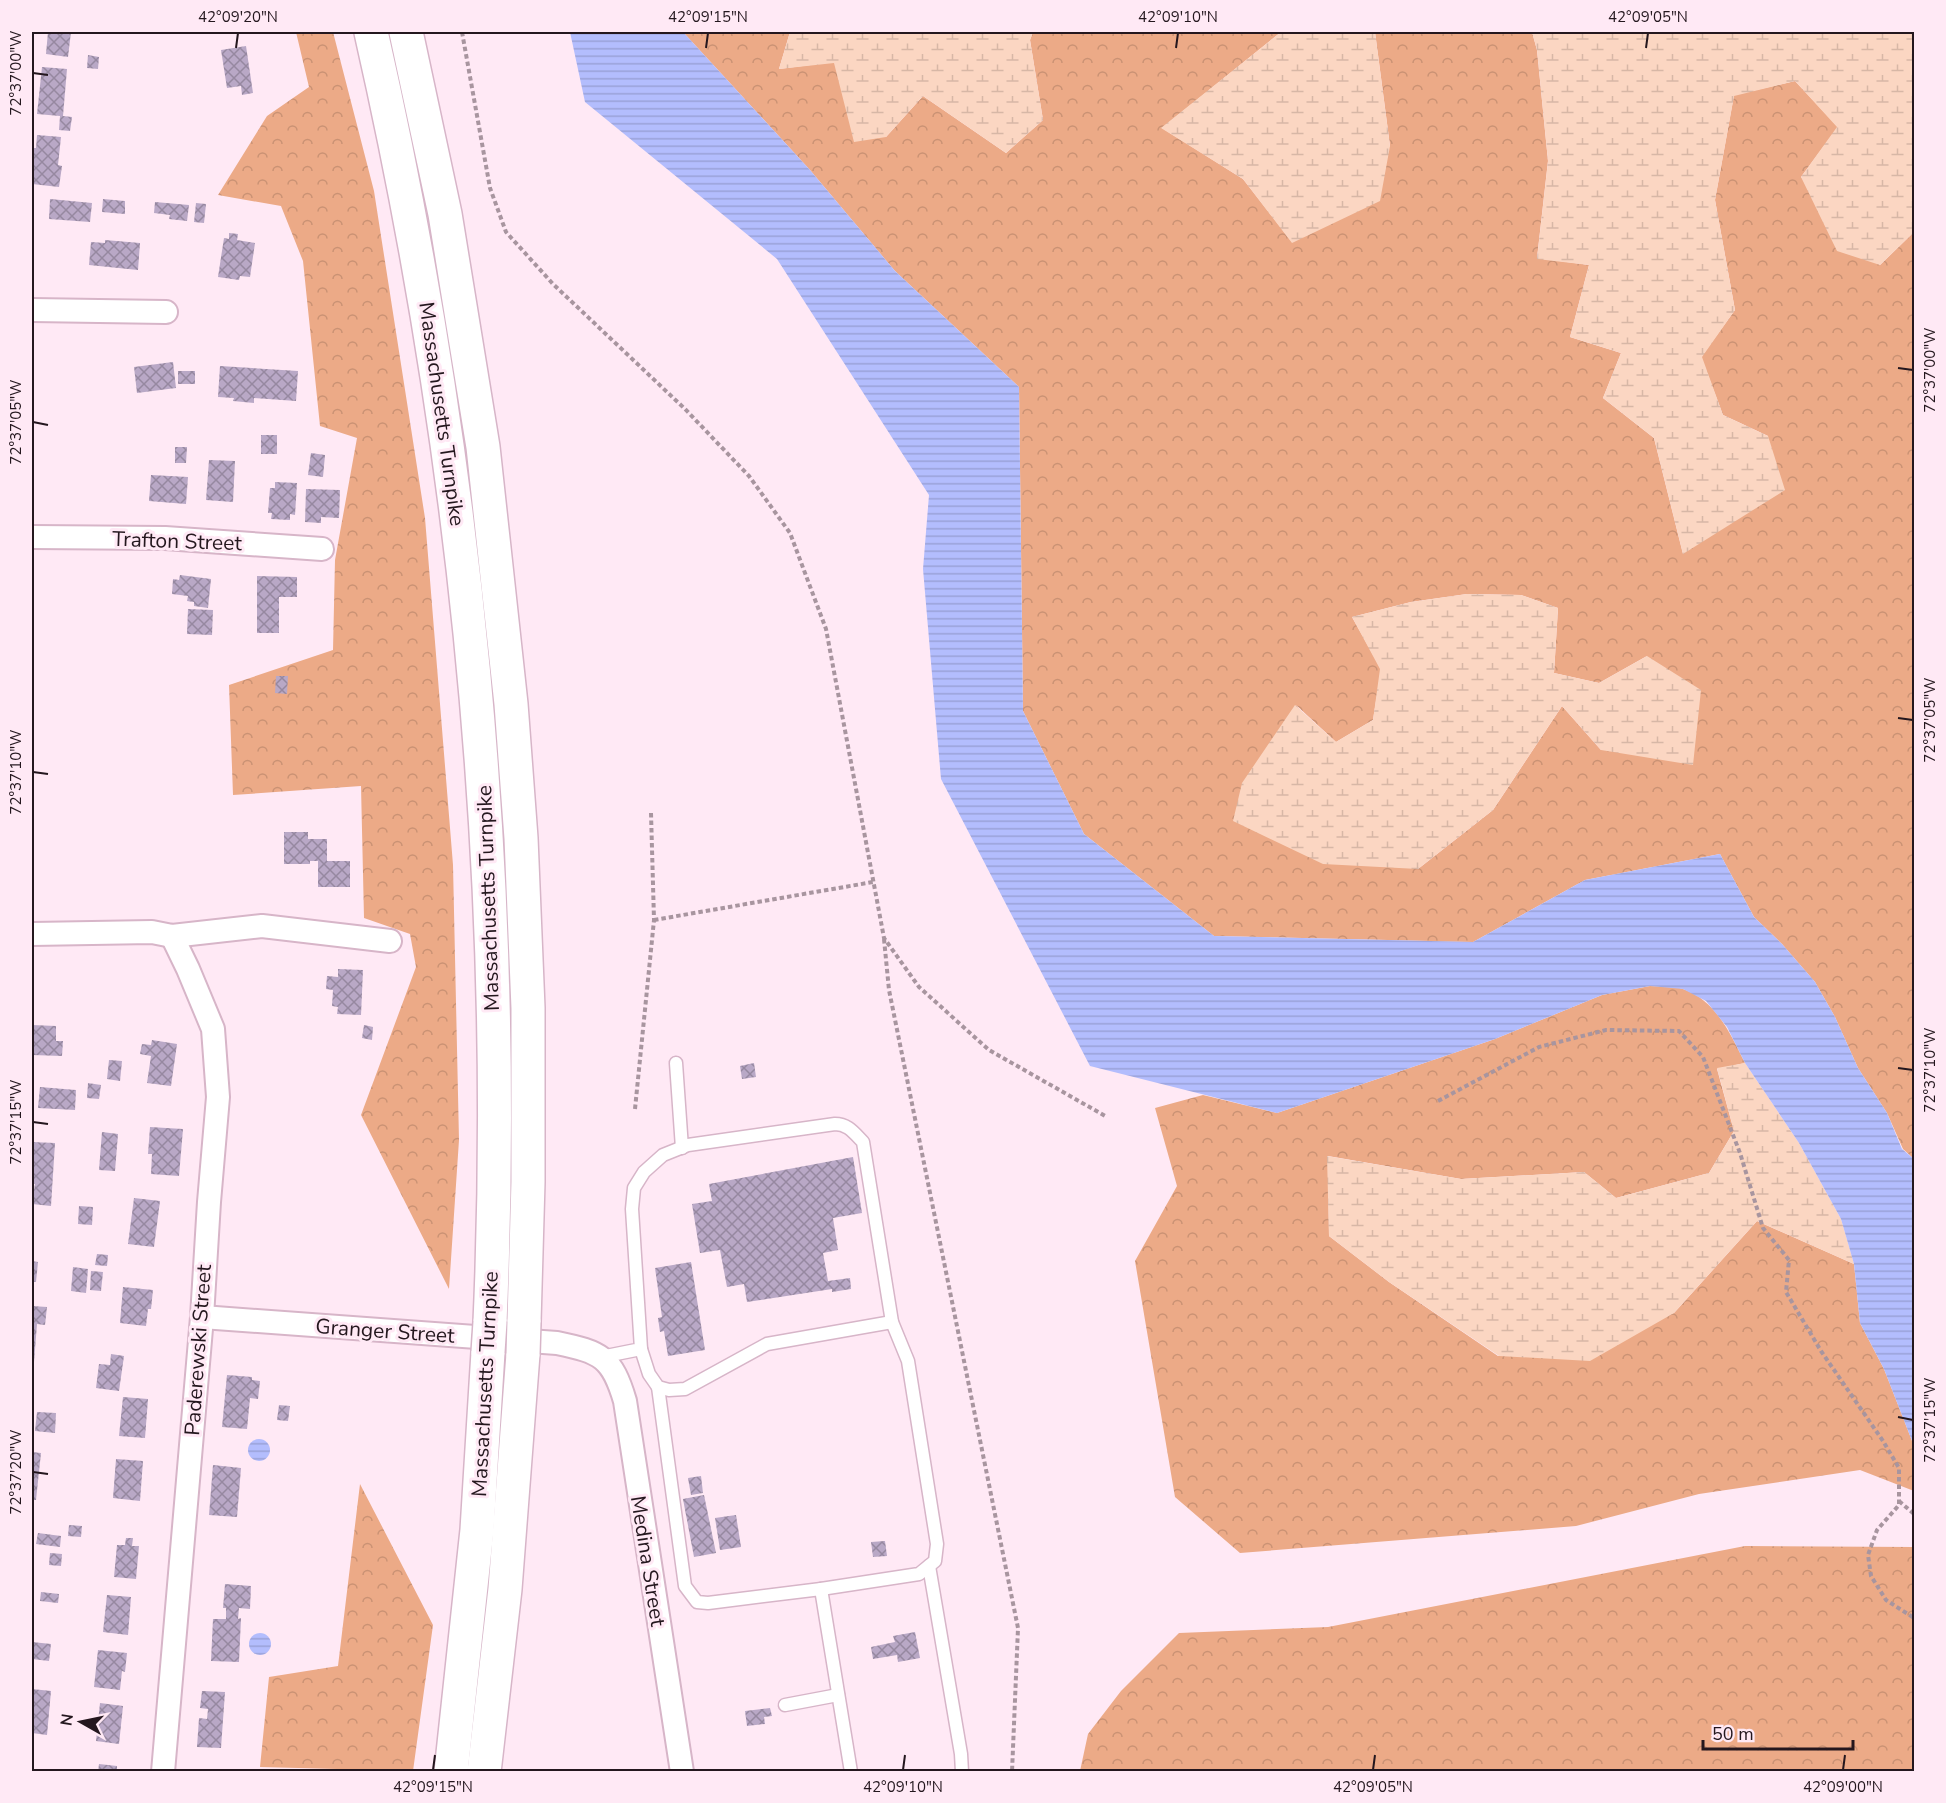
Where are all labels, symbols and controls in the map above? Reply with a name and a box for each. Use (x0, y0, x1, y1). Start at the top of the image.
text: 42°09'20"N (198, 7, 278, 27)
text: 42°09'15"N (668, 7, 748, 27)
text: 42°09'10"N (1138, 7, 1218, 27)
text: 42°09'05"N (1608, 7, 1688, 27)
text: 72°37'00"W (6, 30, 26, 116)
street label: Massachusetts Turnpike (412, 300, 472, 528)
text: 72°37'00"W (1920, 327, 1940, 413)
text: 72°37'05"W (6, 379, 26, 465)
street label: Trafton Street (112, 525, 243, 557)
text: 72°37'05"W (1920, 677, 1940, 763)
text: 72°37'10"W (6, 729, 26, 815)
street label: Massachusetts Turnpike (470, 785, 506, 1011)
text: 72°37'10"W (1920, 1027, 1940, 1113)
text: 72°37'15"W (6, 1079, 26, 1165)
street label: Paderewski Street (178, 1263, 218, 1436)
street label: Massachusetts Turnpike (465, 1270, 505, 1498)
street label: Granger Street (314, 1312, 456, 1350)
text: 72°37'15"W (1920, 1377, 1940, 1463)
text: 72°37'20"W (6, 1429, 26, 1515)
street label: Medina Street (624, 1494, 672, 1629)
north arrow (51, 1692, 111, 1752)
text: N (55, 1712, 79, 1727)
scale bar (1703, 1713, 1853, 1751)
text: 50 m (1712, 1722, 1754, 1746)
text: 42°09'15"N (393, 1777, 473, 1797)
text: 42°09'10"N (863, 1777, 943, 1797)
text: 42°09'05"N (1333, 1777, 1413, 1797)
text: 42°09'00"N (1803, 1777, 1883, 1797)

